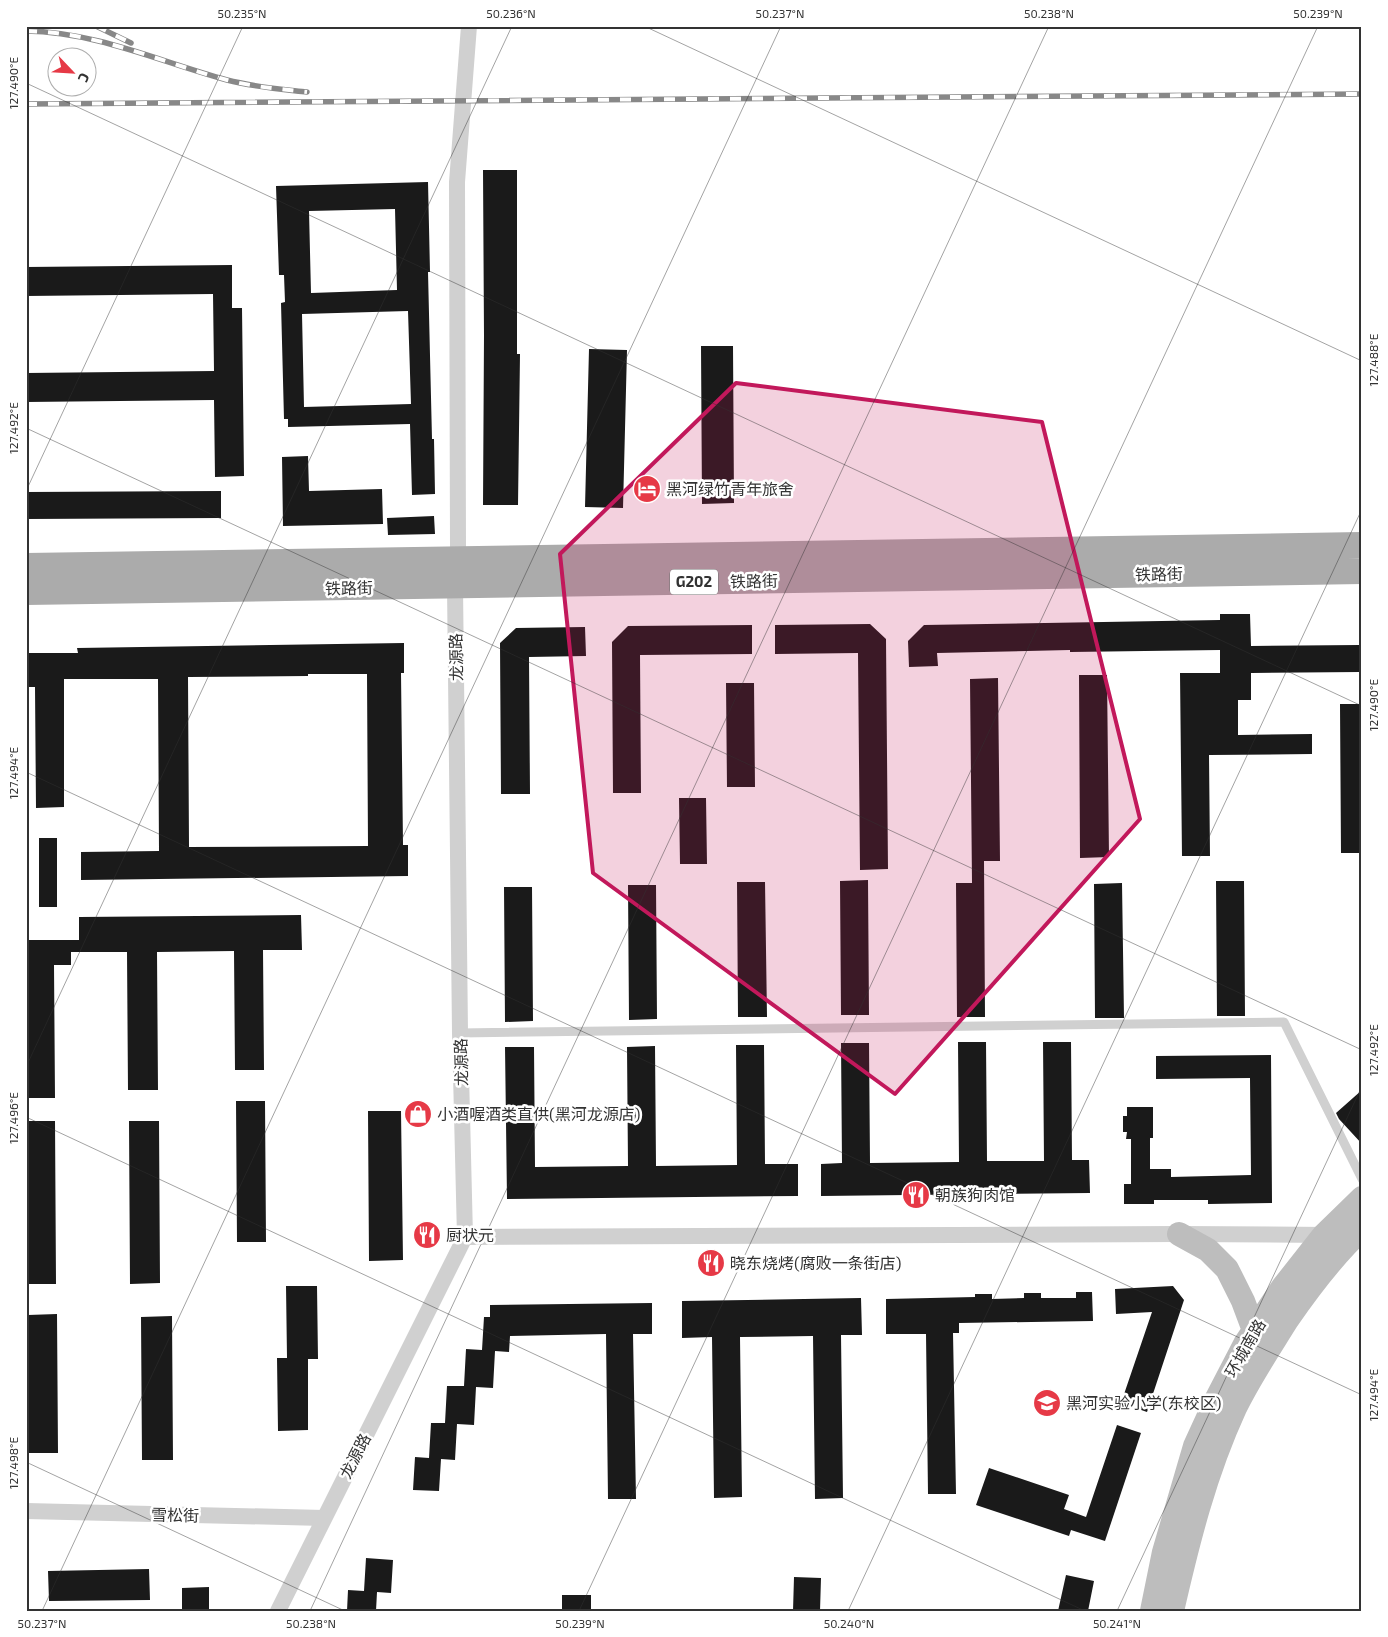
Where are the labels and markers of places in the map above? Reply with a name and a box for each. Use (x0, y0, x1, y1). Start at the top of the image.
hotel icon: 黑河绿竹青年旅舍 (632, 474, 662, 504)
place label: 黑河绿竹青年旅舍 (666, 479, 794, 498)
shop icon: 小酒喔酒类直供(黑河龙源店) (403, 1099, 433, 1129)
place label: 小酒喔酒类直供(黑河龙源店) (437, 1104, 641, 1123)
restaurant icon: 朝族狗肉馆 (901, 1180, 931, 1210)
place label: 朝族狗肉馆 (935, 1185, 1015, 1204)
restaurant icon: 厨状元 (412, 1220, 442, 1250)
place label: 厨状元 (446, 1225, 494, 1244)
restaurant icon: 晓东烧烤(腐败一条街店) (696, 1248, 726, 1278)
place label: 晓东烧烤(腐败一条街店) (730, 1253, 902, 1272)
school or university icon: 黑河实验小学(东校区) (1032, 1388, 1062, 1418)
place label: 黑河实验小学(东校区) (1066, 1393, 1222, 1412)

